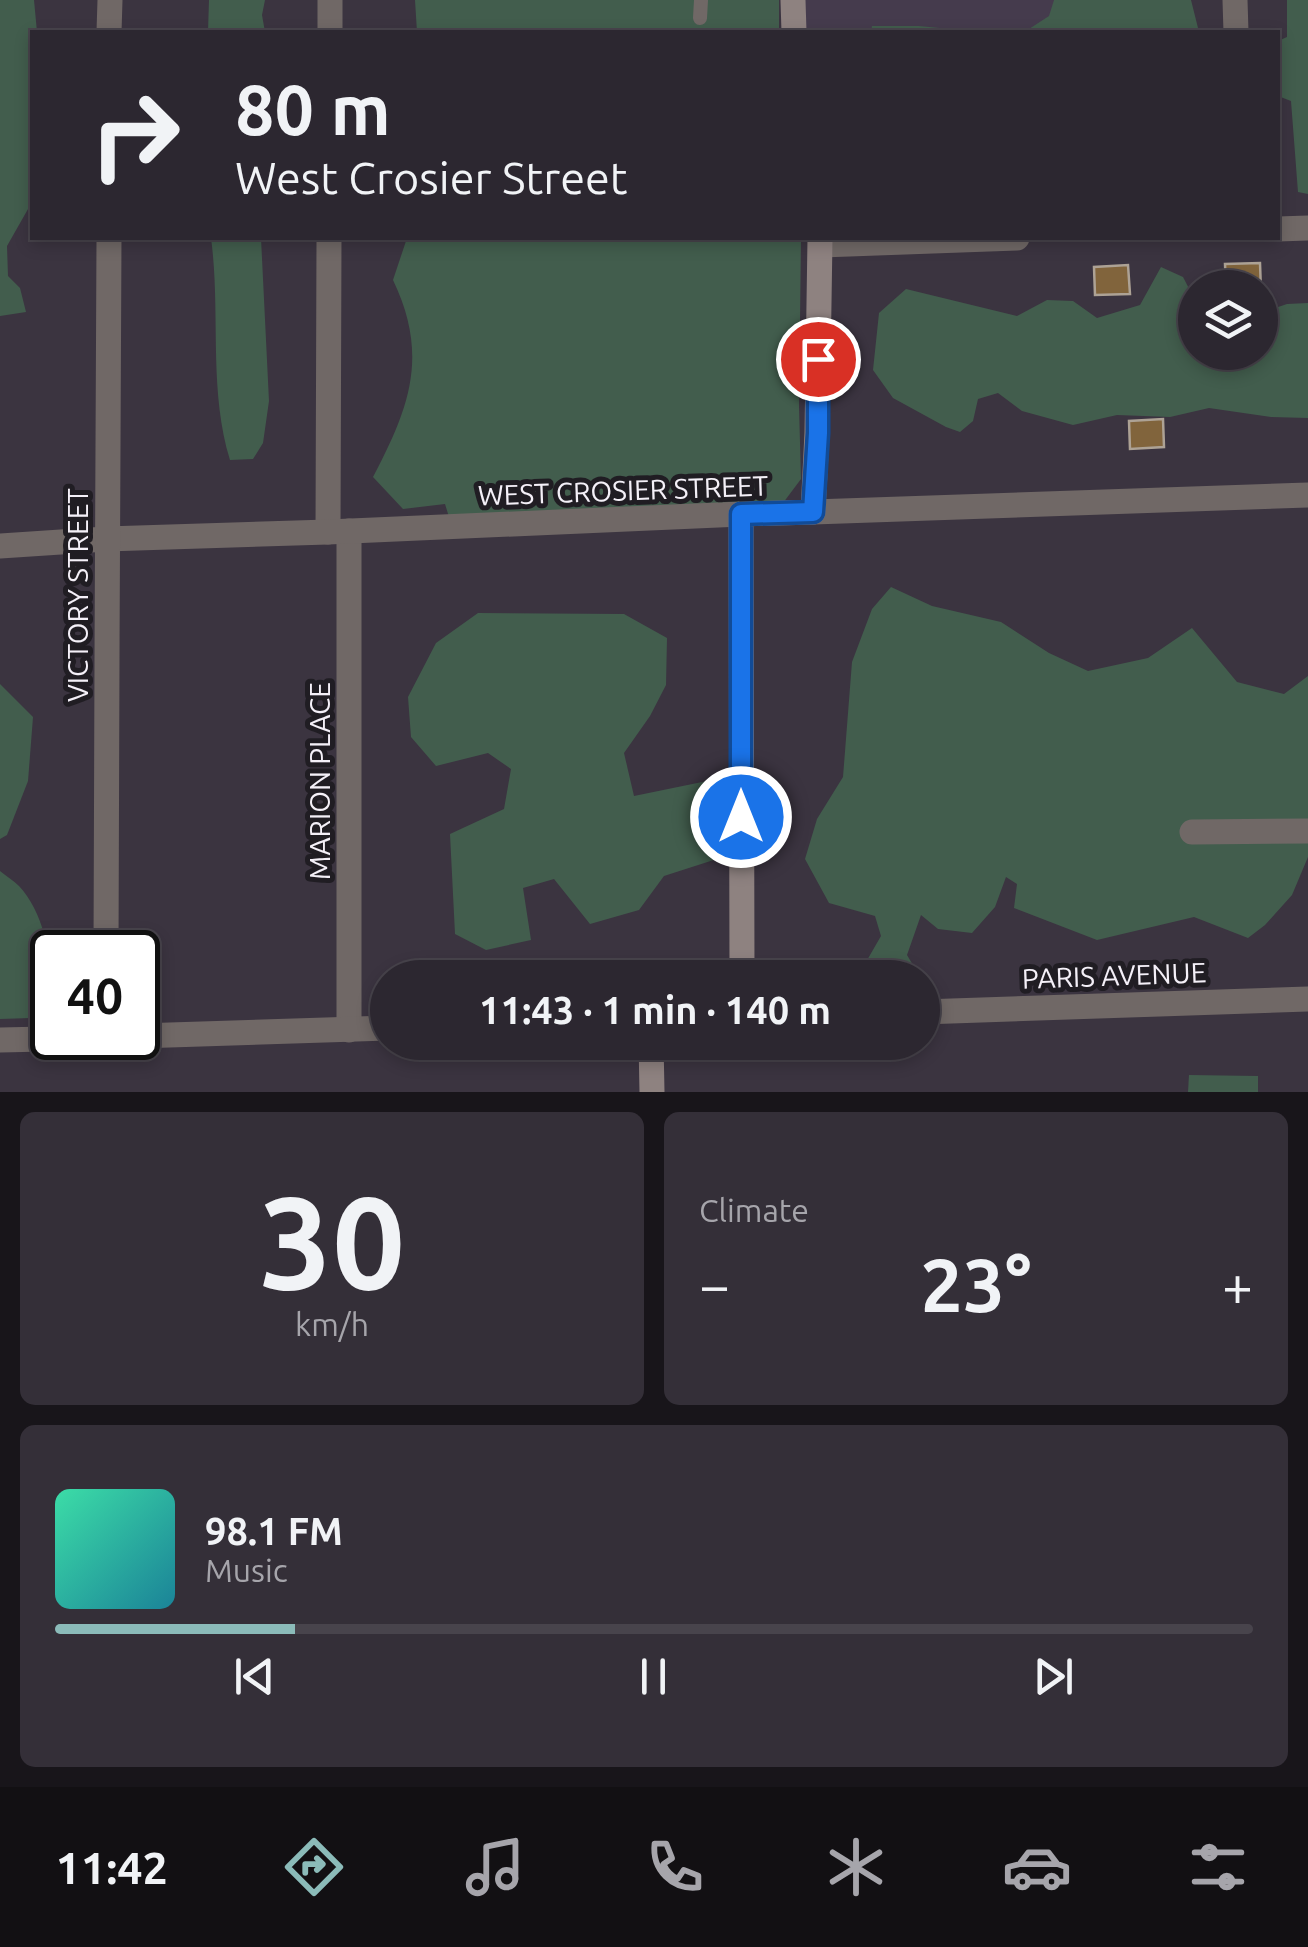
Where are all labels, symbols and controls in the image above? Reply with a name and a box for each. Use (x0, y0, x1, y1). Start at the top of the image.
icon: right (70, 70, 200, 200)
text: 80 m (235, 70, 391, 148)
text: West Crosier Street (235, 152, 628, 203)
map controls (1178, 270, 1278, 370)
button: layers (1178, 270, 1278, 370)
pin (776, 317, 861, 402)
icon: arrive (791, 332, 846, 387)
street label: WEST CROSIER STREET (477, 469, 769, 511)
street label: VICTORY STREET (62, 488, 93, 702)
street label: MARION PLACE (304, 682, 335, 880)
position arrow (689, 765, 793, 869)
speed limit sign: 40 (30, 930, 160, 1060)
street label: PARIS AVENUE (1021, 956, 1207, 994)
text: 11:43 · 1 min · 140 m (479, 989, 831, 1031)
text: 30 (259, 1168, 405, 1314)
text: Climate (699, 1192, 809, 1228)
text: 23° (920, 1242, 1032, 1326)
text: − (699, 1254, 730, 1315)
text: + (1222, 1254, 1253, 1315)
text: km/h (295, 1306, 369, 1342)
text: 98.1 FM (205, 1510, 343, 1552)
text: Music (205, 1552, 288, 1588)
icon: previous (227, 1649, 282, 1704)
icon: pause (626, 1649, 681, 1704)
icon: next (1026, 1649, 1081, 1704)
icon: directions (279, 1832, 349, 1902)
icon: music (460, 1832, 530, 1902)
icon: phone (640, 1832, 710, 1902)
icon: climate (821, 1832, 891, 1902)
icon: car (1002, 1832, 1072, 1902)
icon: filters (1183, 1832, 1253, 1902)
text: 11:42 (55, 1842, 168, 1893)

